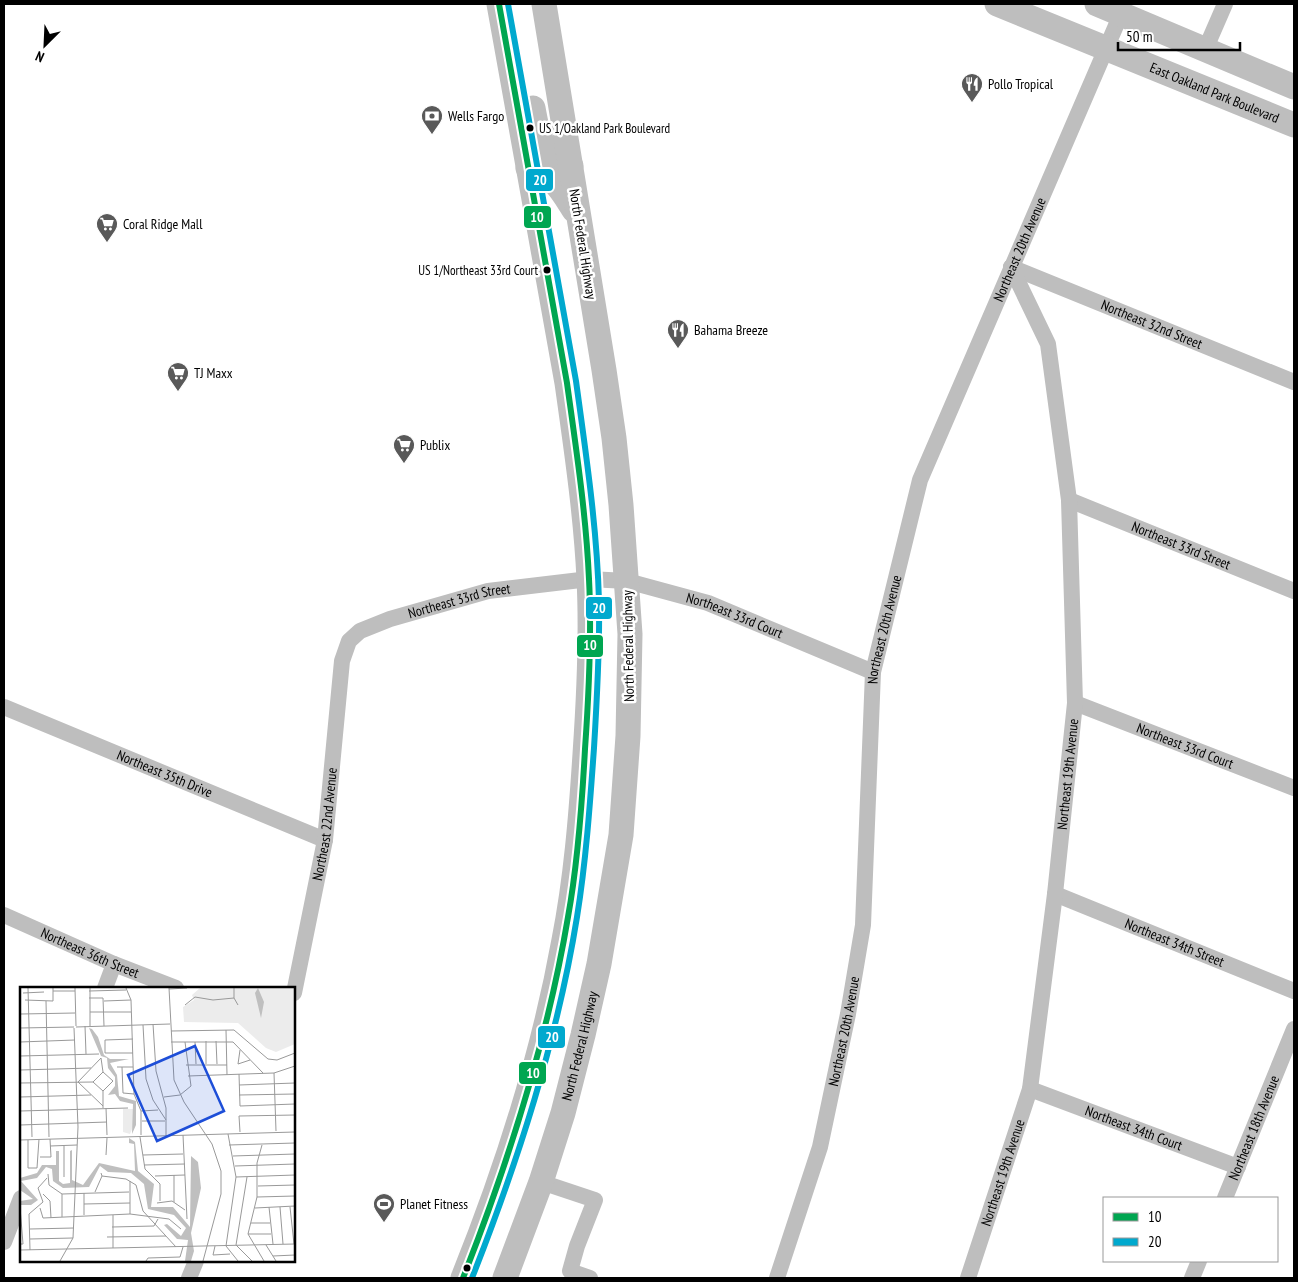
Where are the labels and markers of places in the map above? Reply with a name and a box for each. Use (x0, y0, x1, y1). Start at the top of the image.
restaurant icon: Pollo Tropical (960, 72, 984, 103)
place label: Pollo Tropical (988, 75, 1054, 93)
bank icon: Wells Fargo (420, 104, 444, 135)
place label: Wells Fargo (448, 107, 504, 125)
place label: US 1/Oakland Park Boulevard (539, 120, 670, 137)
marker: US 1/Oakland Park Boulevard (525, 123, 535, 133)
supermarket icon: Coral Ridge Mall (95, 212, 119, 243)
place label: Coral Ridge Mall (123, 215, 203, 233)
place label: US 1/Northeast 33rd Court (418, 262, 538, 279)
marker: US 1/Northeast 33rd Court (542, 265, 552, 275)
restaurant icon: Bahama Breeze (666, 318, 690, 349)
place label: Bahama Breeze (694, 321, 768, 339)
supermarket icon: TJ Maxx (166, 361, 190, 392)
place label: TJ Maxx (194, 364, 233, 382)
supermarket icon: Publix (392, 433, 416, 464)
place label: Publix (420, 436, 450, 454)
sports icon: Planet Fitness (372, 1192, 396, 1223)
place label: Planet Fitness (400, 1195, 468, 1213)
unlabelled marker (462, 1263, 472, 1273)

